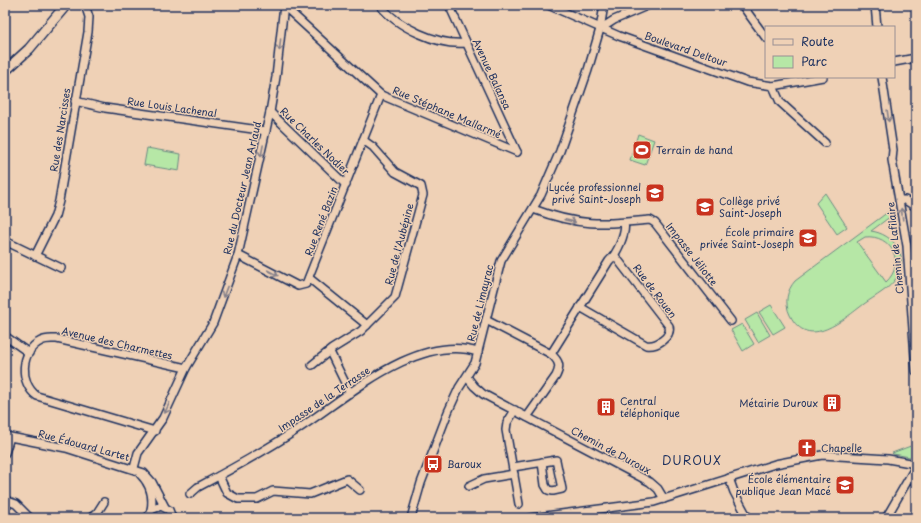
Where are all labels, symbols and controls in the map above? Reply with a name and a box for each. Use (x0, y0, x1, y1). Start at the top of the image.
legend (765, 26, 895, 78)
street label: Boulevard Deltour (643, 27, 730, 70)
text: Route (801, 32, 834, 50)
street label: Avenue Balansa (469, 36, 516, 112)
one-way arrow (276, 38, 283, 51)
text: Parc (801, 52, 827, 70)
street label: Rue Stéphane Mallarmé (391, 82, 504, 141)
street label: Rue des Narcisses (45, 87, 74, 173)
street label: Rue Louis Lachenal (126, 93, 218, 120)
street label: Rue Charles Nodier (277, 103, 354, 178)
one-way arrow (884, 109, 892, 122)
street label: Rue du Docteur Jean Arlaud (219, 120, 264, 256)
sports icon: Terrain de hand (631, 139, 653, 161)
place label: Terrain de hand (656, 142, 733, 157)
one-way arrow (258, 144, 266, 157)
place label: Lycée professionnel privé Saint-Joseph (549, 179, 641, 206)
school or university icon: Lycée professionnel privé Saint-Joseph (644, 182, 666, 204)
street label: Rue René Bazin (300, 184, 341, 258)
place label: Collège privé Saint-Joseph (719, 193, 782, 220)
school or university icon: Collège privé Saint-Joseph (694, 196, 716, 218)
street label: Rue de l'Aubépine (380, 201, 417, 287)
street label: Chemin de Lafilaire (882, 201, 907, 295)
one-way arrow (898, 208, 906, 221)
one-way arrow (563, 217, 576, 225)
street label: Impasse Jéliotte (663, 219, 722, 288)
place label: École primaire privée Saint-Joseph (700, 224, 794, 251)
school or university icon: École primaire privée Saint-Joseph (797, 227, 819, 249)
street label: Rue de Rouen (630, 260, 681, 321)
street label: Rue de Limayrac (463, 263, 497, 343)
one-way arrow (267, 270, 279, 277)
one-way arrow (220, 285, 228, 297)
street label: Avenue des Charmettes (60, 322, 174, 363)
street label: Impasse de la Terrasse (275, 362, 372, 435)
building icon: Métairie Duroux (821, 392, 843, 414)
place label: Central téléphonique (620, 393, 681, 420)
place label: Métairie Duroux (739, 395, 818, 410)
building icon: Central téléphonique (595, 396, 617, 418)
one-way arrow (163, 402, 171, 414)
street label: Chemin de Duroux (569, 422, 654, 477)
street label: Rue Édouard Lartet (37, 425, 132, 464)
church icon: Chapelle (796, 437, 818, 459)
place label: Chapelle (821, 440, 863, 455)
district label: DUROUX (662, 451, 722, 469)
bus stop icon: Baroux (422, 453, 444, 475)
place label: Baroux (447, 456, 482, 471)
place label: École élémentaire publique Jean Macé (735, 471, 832, 498)
school or university icon: École élémentaire publique Jean Macé (834, 474, 856, 496)

